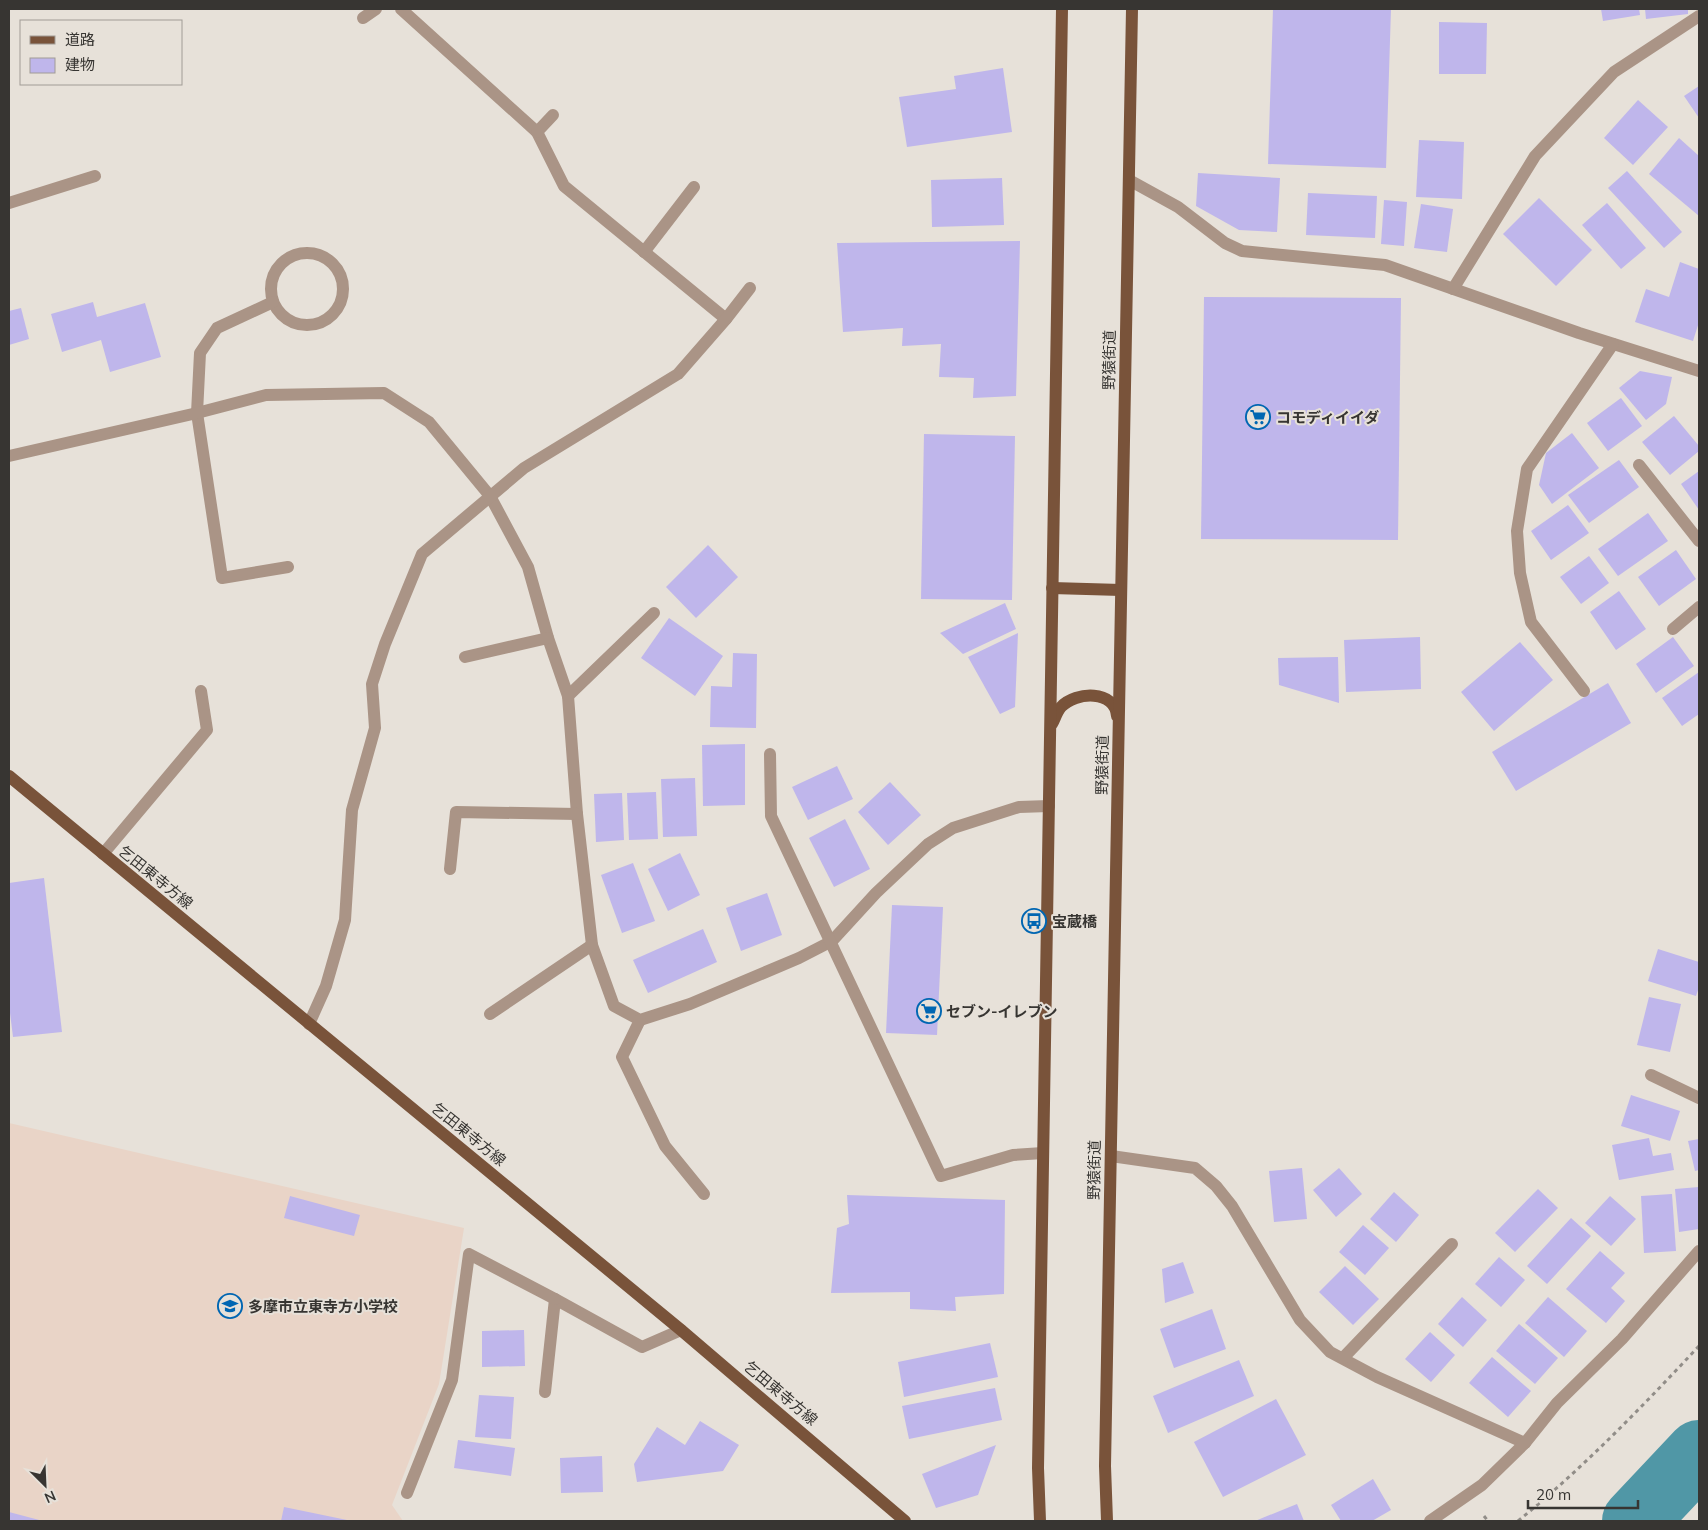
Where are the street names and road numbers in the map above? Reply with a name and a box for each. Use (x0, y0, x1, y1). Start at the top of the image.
street label: 野猿街道 (1099, 330, 1119, 390)
street label: 野猿街道 (1092, 735, 1112, 795)
street label: 乞田東寺方線 (115, 841, 197, 913)
street label: 乞田東寺方線 (428, 1098, 510, 1170)
street label: 野猿街道 (1084, 1140, 1104, 1200)
street label: 乞田東寺方線 (740, 1357, 822, 1429)

